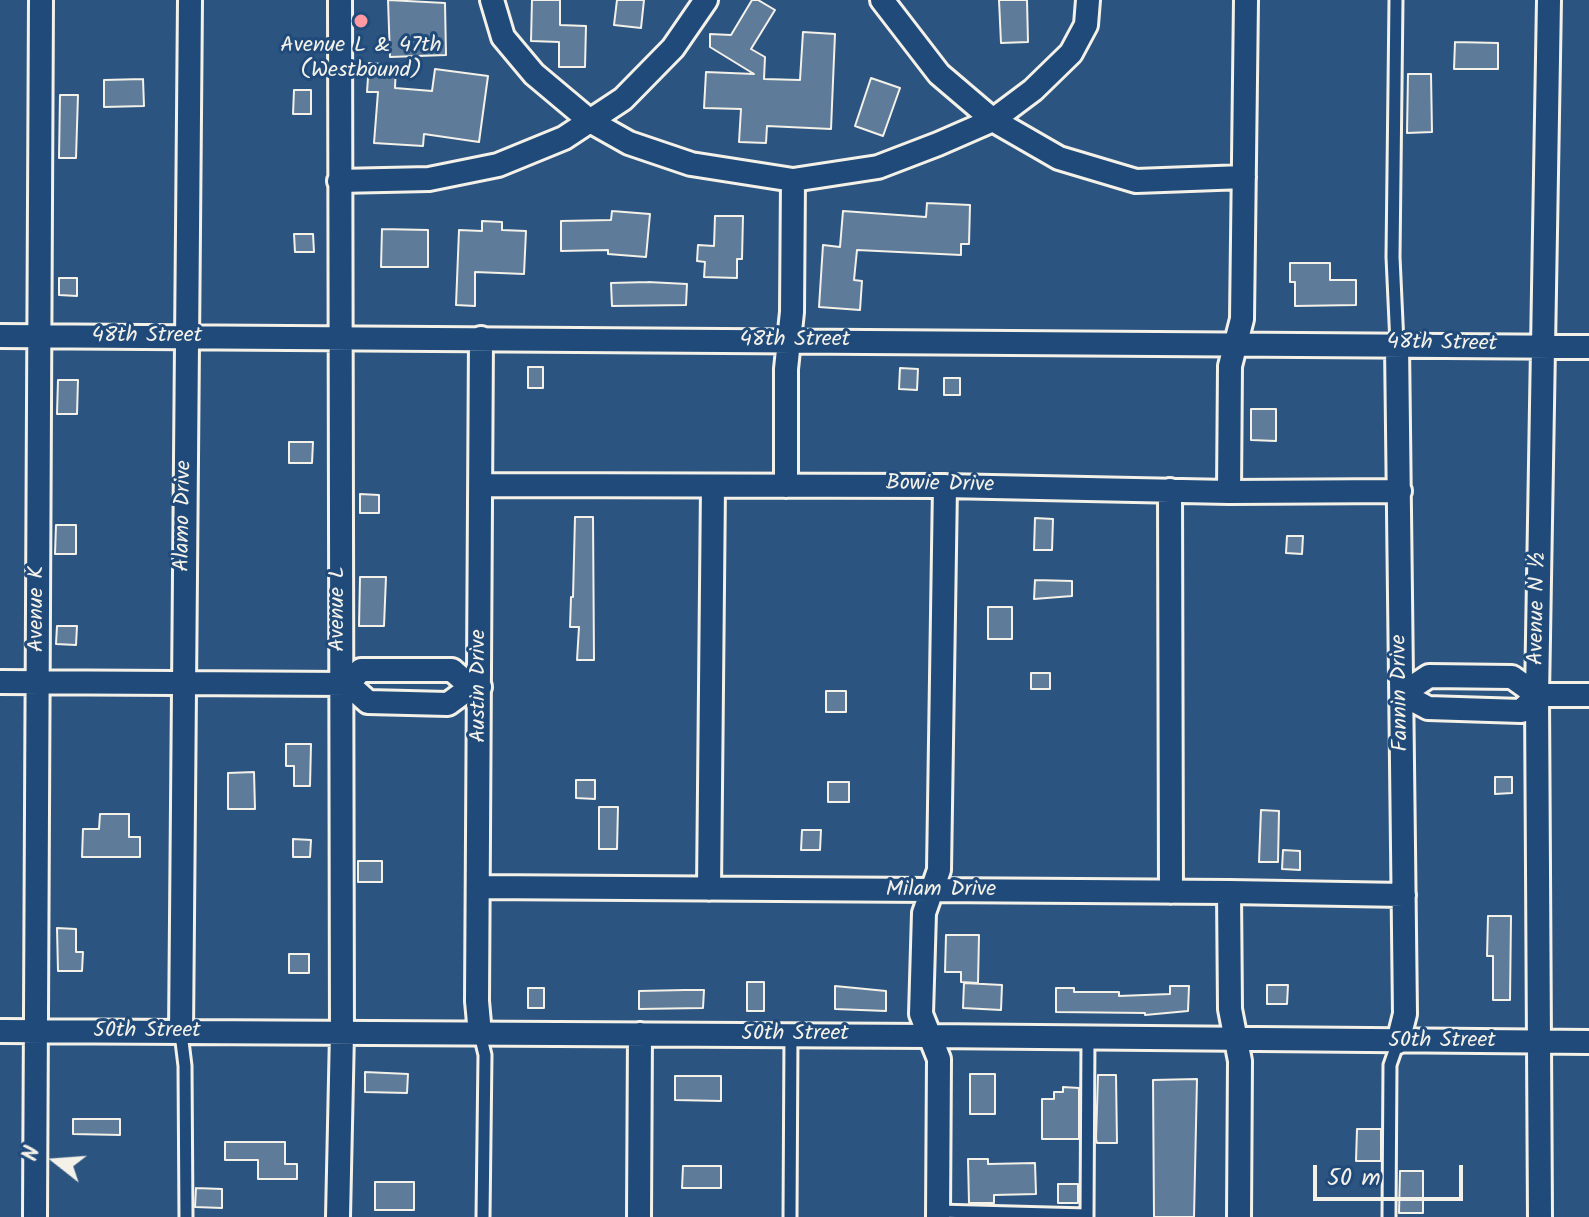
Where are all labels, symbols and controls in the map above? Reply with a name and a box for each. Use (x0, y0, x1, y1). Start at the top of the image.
marker: Avenue L & 47th (Westbound) (352, 12, 370, 30)
place label: Avenue L & 47th (Westbound) (280, 34, 442, 86)
street label: 48th Street (92, 324, 202, 350)
street label: 48th Street (740, 328, 850, 354)
street label: 48th Street (1387, 331, 1497, 359)
street label: Alamo Drive (171, 460, 199, 572)
street label: Bowie Drive (885, 472, 995, 500)
street label: Avenue N ½ (1525, 550, 1553, 666)
street label: Avenue K (25, 566, 51, 652)
street label: Avenue L (326, 566, 352, 652)
street label: Austin Drive (467, 629, 493, 743)
street label: Fannin Drive (1388, 634, 1416, 752)
street label: Milam Drive (886, 878, 996, 904)
street label: 50th Street (93, 1019, 201, 1045)
street label: 50th Street (741, 1022, 849, 1048)
street label: 50th Street (1388, 1029, 1496, 1055)
north arrow (16, 1121, 96, 1201)
text: N (14, 1142, 51, 1166)
scale bar (1317, 1149, 1467, 1199)
text: 50 m (1327, 1159, 1381, 1198)

